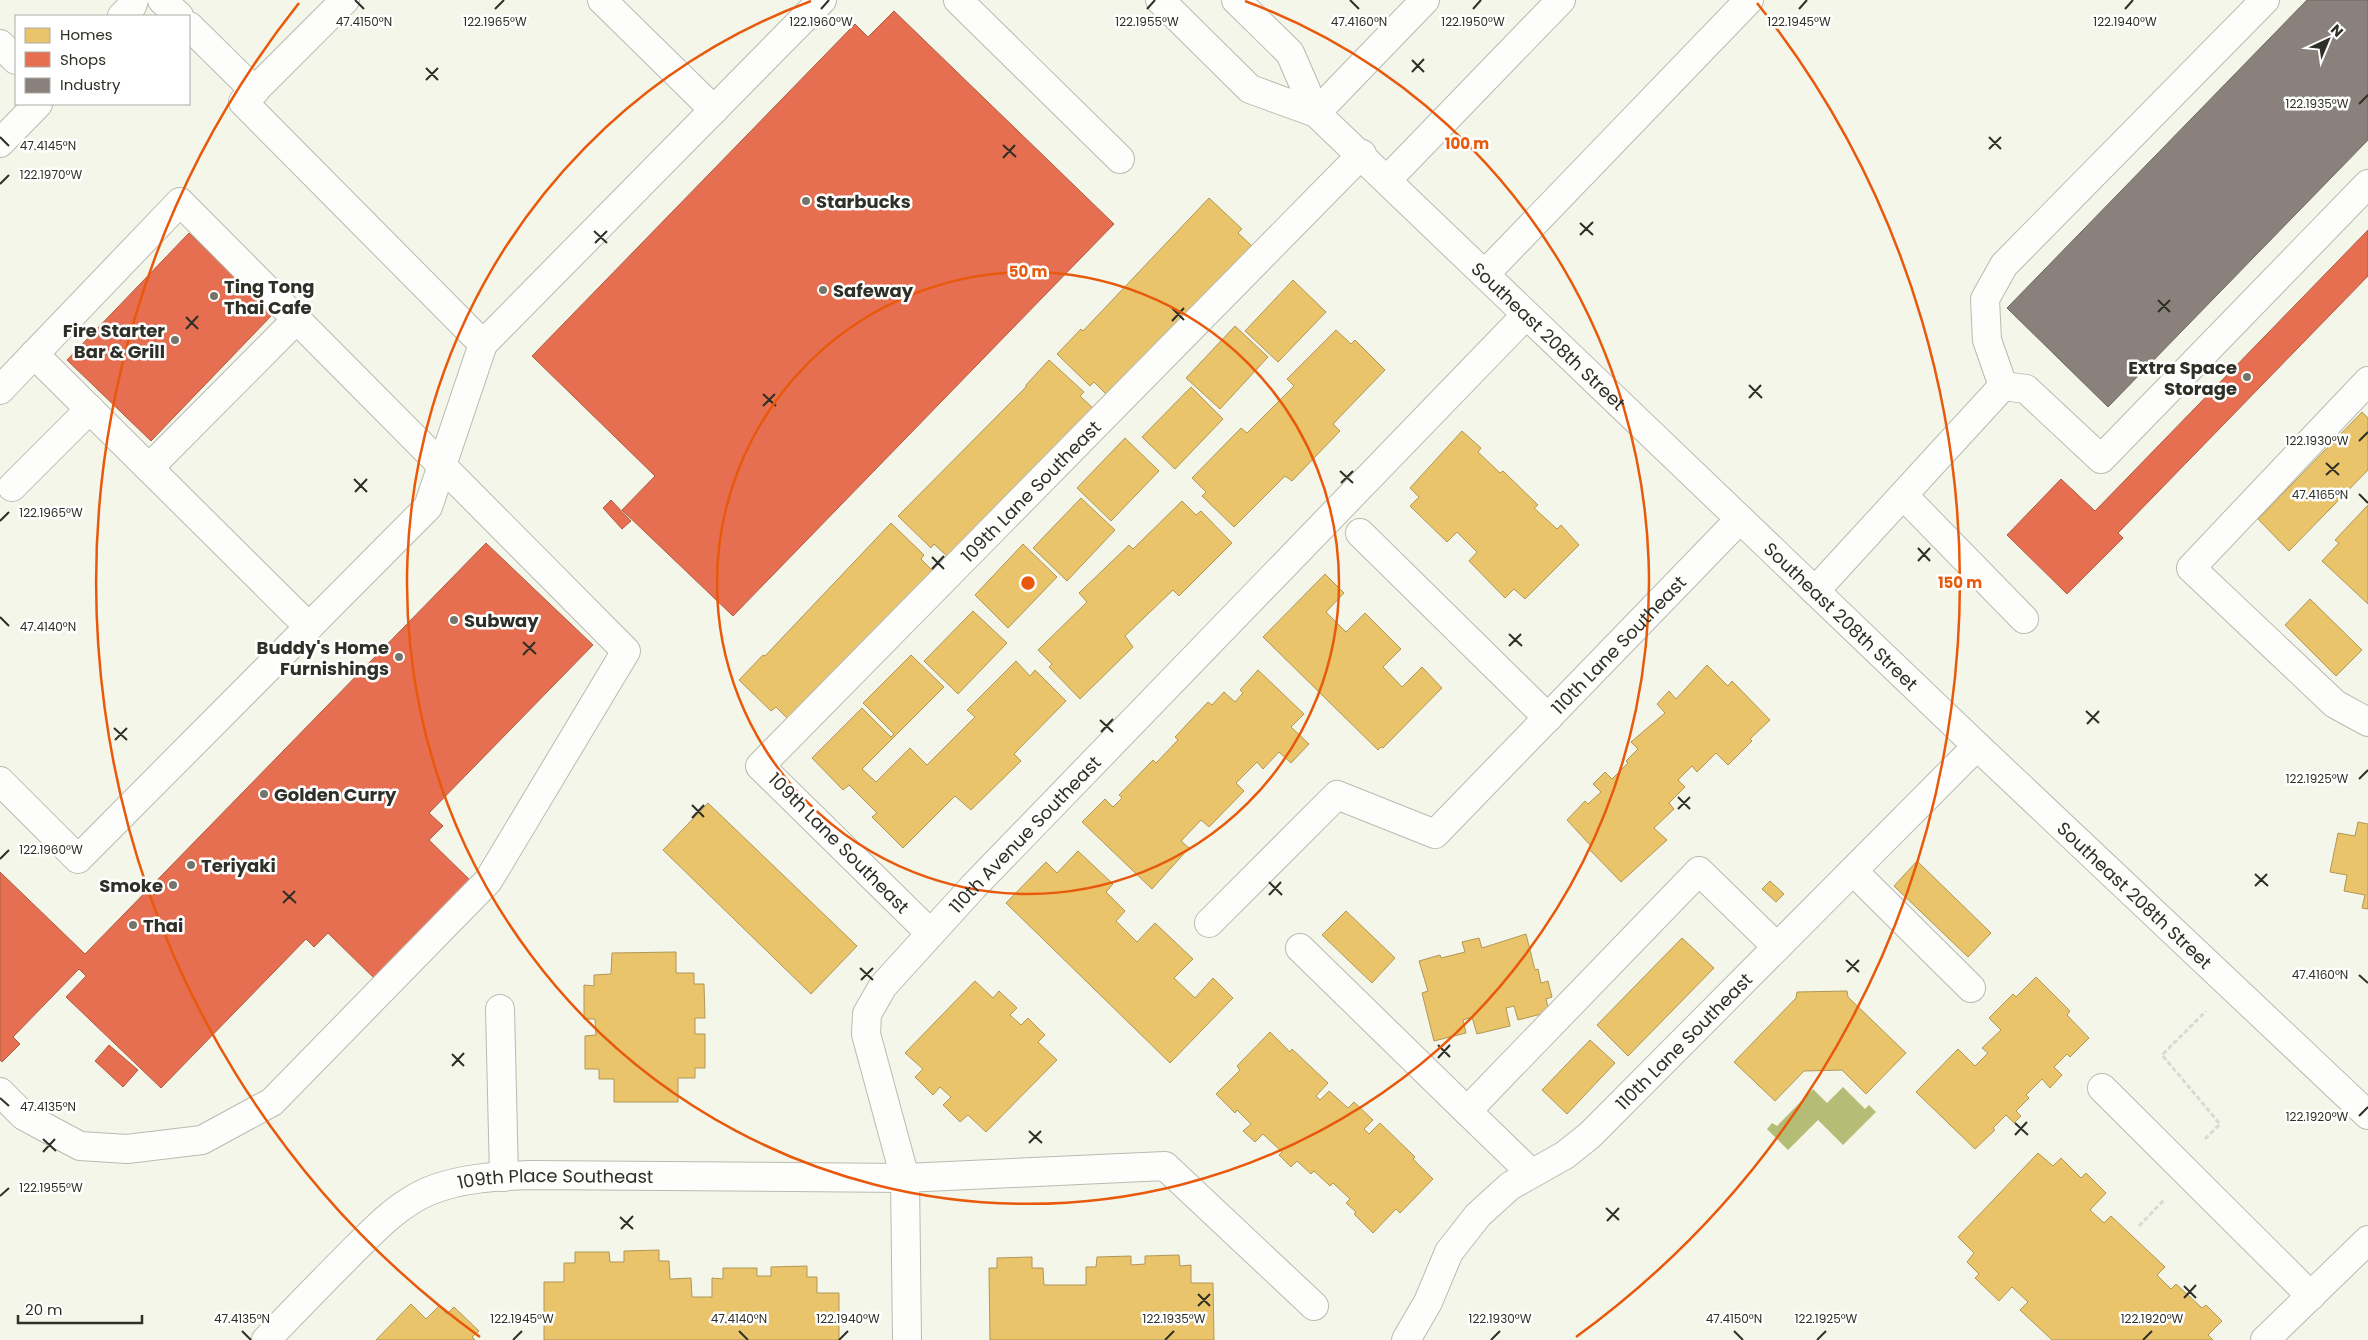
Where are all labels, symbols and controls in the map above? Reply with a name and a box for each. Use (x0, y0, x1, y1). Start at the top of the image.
text: 47.4150°N (336, 13, 392, 30)
text: 122.1965°W (463, 13, 527, 30)
text: 122.1960°W (789, 13, 853, 30)
text: 122.1955°W (1115, 13, 1179, 30)
text: 47.4160°N (1331, 13, 1387, 30)
text: 122.1950°W (1441, 13, 1505, 30)
text: 122.1945°W (1767, 13, 1831, 30)
text: 122.1940°W (2093, 13, 2157, 30)
legend (15, 15, 190, 105)
north arrow (2303, 15, 2353, 65)
text: N (2326, 20, 2348, 41)
text: Homes (60, 24, 113, 45)
text: Shops (60, 49, 106, 70)
text: Industry (60, 74, 121, 95)
text: 122.1935°W (2286, 95, 2349, 112)
text: 100 m (1445, 133, 1489, 154)
text: 47.4145°N (20, 137, 76, 154)
text: 122.1970°W (20, 166, 82, 183)
place label: Starbucks (816, 189, 911, 214)
marker: Starbucks (800, 195, 812, 207)
street label: Southeast 208th Street (1466, 256, 1631, 416)
text: 50 m (1009, 261, 1047, 282)
place label: Ting Tong Thai Cafe (224, 274, 315, 320)
place label: Safeway (833, 278, 914, 303)
marker: Safeway (817, 284, 829, 296)
marker: Ting Tong Thai Cafe (208, 290, 220, 302)
place label: Fire Starter Bar & Grill (63, 318, 165, 364)
marker: Fire Starter Bar & Grill (169, 334, 181, 346)
place label: Extra Space Storage (2128, 355, 2237, 401)
marker: Extra Space Storage (2241, 371, 2253, 383)
street label: 109th Lane Southeast (955, 415, 1106, 567)
text: 122.1930°W (2286, 432, 2349, 449)
text: 47.4165°N (2292, 486, 2348, 503)
text: 122.1965°W (19, 504, 83, 521)
street label: Southeast 208th Street (1759, 536, 1924, 696)
street label: 110th Lane Southeast (1545, 570, 1691, 720)
text: 150 m (1938, 572, 1982, 593)
centre of rings (1019, 574, 1037, 592)
place label: Subway (464, 608, 539, 633)
marker: Subway (448, 614, 460, 626)
text: 47.4140°N (20, 618, 76, 635)
place label: Buddy's Home Furnishings (257, 635, 389, 681)
marker: Buddy's Home Furnishings (393, 651, 405, 663)
street label: 110th Avenue Southeast (943, 750, 1106, 918)
street label: 109th Lane Southeast (763, 767, 915, 919)
text: 122.1925°W (2286, 770, 2349, 787)
place label: Golden Curry (274, 782, 397, 807)
marker: Golden Curry (258, 788, 270, 800)
street label: Southeast 208th Street (2052, 816, 2218, 974)
text: 122.1960°W (19, 841, 83, 858)
place label: Teriyaki (201, 853, 276, 878)
marker: Teriyaki (185, 859, 197, 871)
place label: Smoke (99, 873, 163, 898)
marker: Smoke (167, 879, 179, 891)
place label: Thai (143, 913, 183, 938)
marker: Thai (127, 919, 139, 931)
text: 47.4160°N (2292, 966, 2348, 983)
street label: 110th Lane Southeast (1610, 967, 1757, 1115)
text: 47.4135°N (20, 1098, 76, 1115)
text: 122.1920°W (2286, 1108, 2349, 1125)
street label: 109th Place Southeast (455, 1162, 654, 1194)
text: 122.1955°W (19, 1179, 83, 1196)
scale bar (18, 1292, 141, 1324)
text: 20 m (25, 1299, 63, 1320)
text: 47.4135°N (214, 1310, 270, 1327)
text: 122.1945°W (490, 1310, 554, 1327)
text: 47.4140°N (711, 1310, 767, 1327)
text: 122.1940°W (816, 1310, 880, 1327)
text: 122.1935°W (1143, 1310, 1206, 1327)
text: 122.1930°W (1469, 1310, 1532, 1327)
text: 47.4150°N (1706, 1310, 1762, 1327)
text: 122.1925°W (1795, 1310, 1858, 1327)
text: 122.1920°W (2121, 1310, 2184, 1327)

